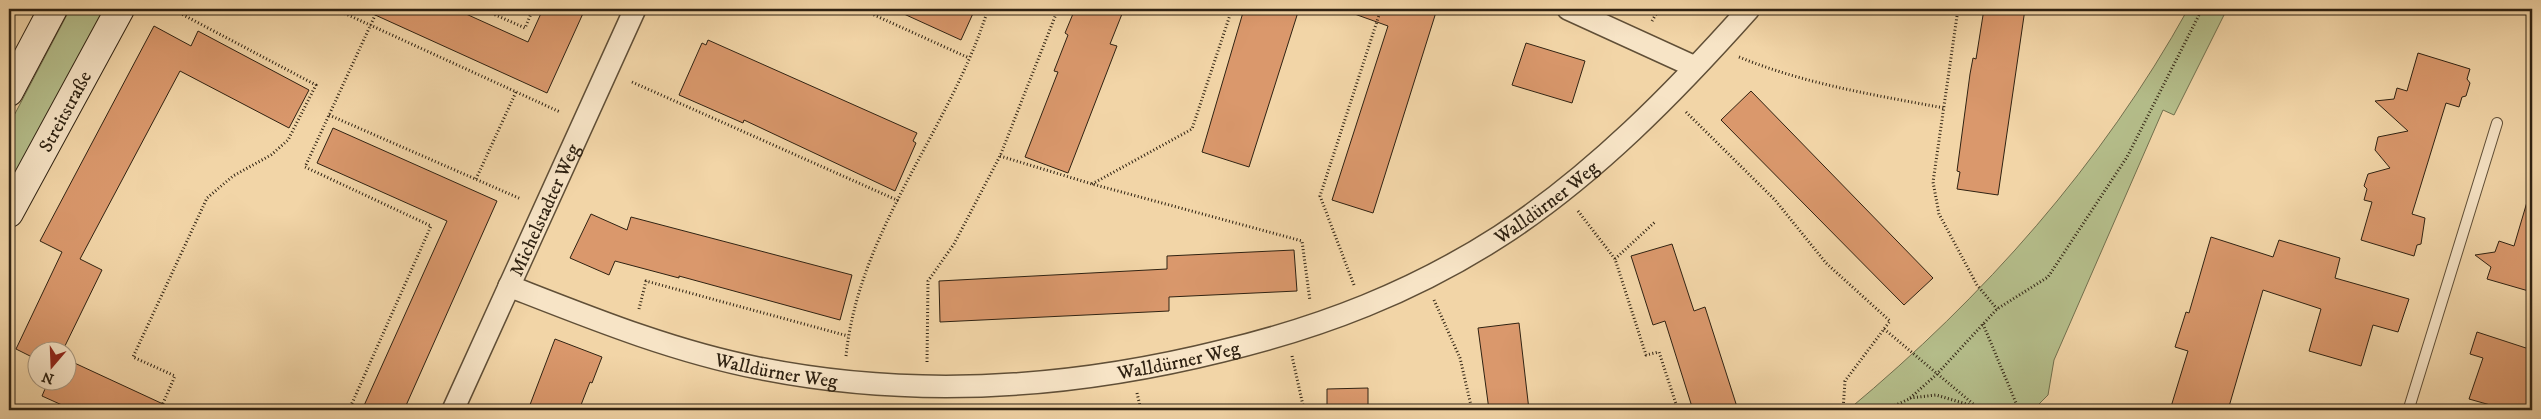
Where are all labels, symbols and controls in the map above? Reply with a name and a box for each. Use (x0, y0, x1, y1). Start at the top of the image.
street label: Streitstraße (34, 67, 97, 156)
street label: Michelstadter Weg (505, 140, 586, 280)
street label: Walldürner Weg (1490, 156, 1604, 250)
street label: Walldürner Weg (1115, 337, 1243, 385)
north arrow (28, 342, 78, 392)
street label: Walldürner Weg (711, 348, 839, 393)
text: N (39, 367, 56, 388)

